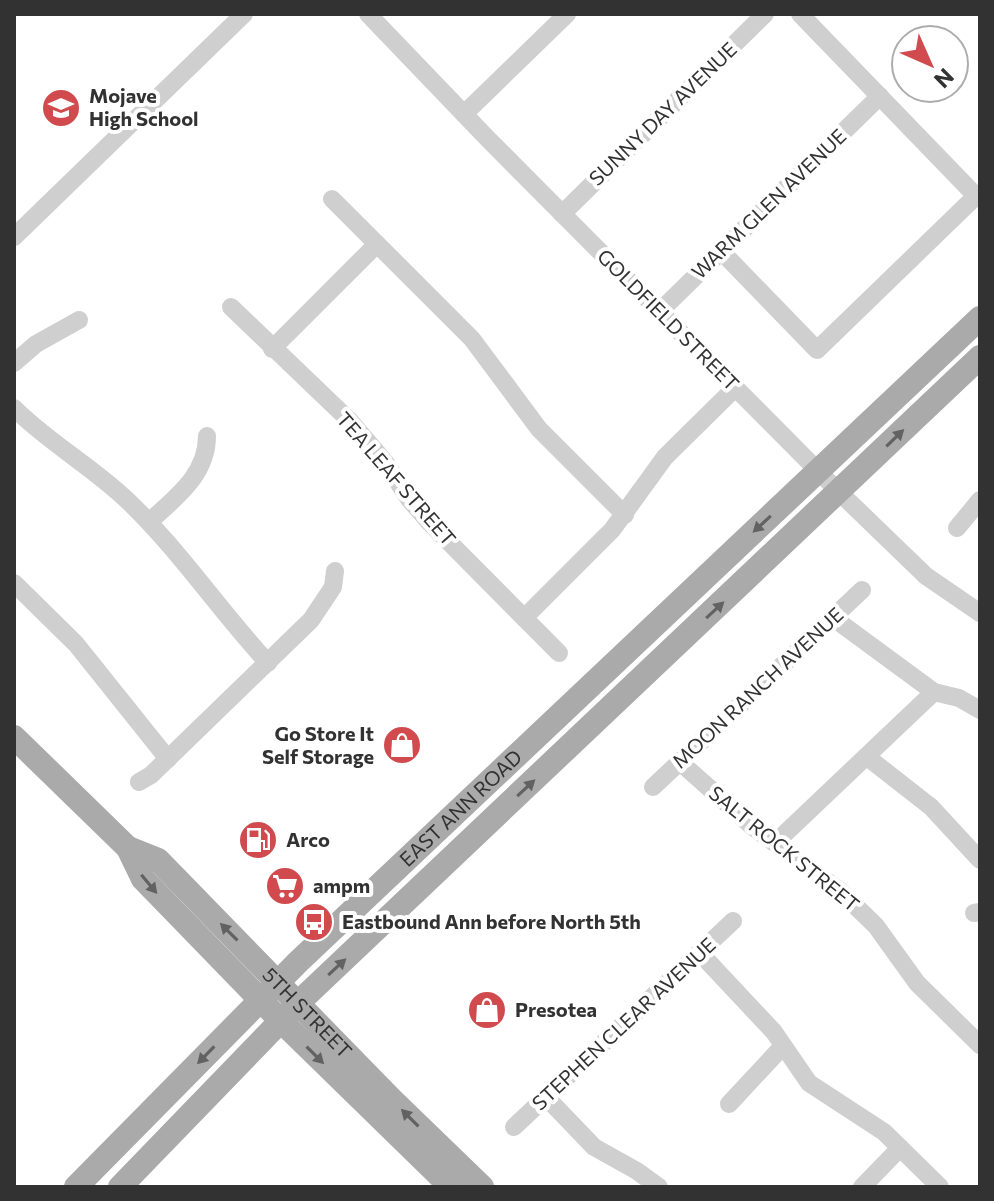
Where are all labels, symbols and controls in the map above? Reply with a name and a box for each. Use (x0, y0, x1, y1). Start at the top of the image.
north arrow (890, 24, 970, 104)
street label: SUNNY DAY AVENUE (584, 37, 741, 190)
text: N (929, 63, 960, 94)
place label: Mojave High School (89, 83, 199, 130)
school or university icon: Mojave High School (40, 87, 82, 129)
street label: WARM GLEN AVENUE (686, 123, 851, 283)
street label: GOLDFIELD STREET (593, 243, 745, 395)
street label: TEA LEAF STREET (332, 407, 461, 550)
one-way arrow (886, 429, 905, 447)
one-way arrow (752, 515, 771, 533)
one-way arrow (705, 601, 724, 619)
street label: MOON RANCH AVENUE (667, 602, 848, 773)
place label: Go Store It Self Storage (262, 721, 374, 768)
shop icon: Go Store It Self Storage (381, 724, 423, 766)
street label: EAST ANN ROAD (394, 744, 526, 871)
one-way arrow (516, 780, 535, 798)
street label: SALT ROCK STREET (705, 780, 865, 916)
fuel station icon: Arco (237, 819, 279, 861)
place label: Arco (286, 827, 330, 851)
supermarket icon: ampm (264, 865, 306, 907)
place label: ampm (313, 873, 370, 897)
one-way arrow (140, 874, 157, 894)
bus stop icon: Eastbound Ann before North 5th (293, 901, 335, 943)
place label: Eastbound Ann before North 5th (342, 909, 641, 933)
one-way arrow (220, 923, 239, 942)
street label: STEPHEN CLEAR AVENUE (527, 932, 720, 1115)
one-way arrow (327, 958, 346, 976)
street label: 5TH STREET (258, 962, 357, 1063)
shop icon: Presotea (466, 989, 508, 1031)
place label: Presotea (515, 997, 597, 1021)
one-way arrow (197, 1045, 215, 1064)
one-way arrow (306, 1045, 324, 1064)
one-way arrow (401, 1109, 420, 1128)

